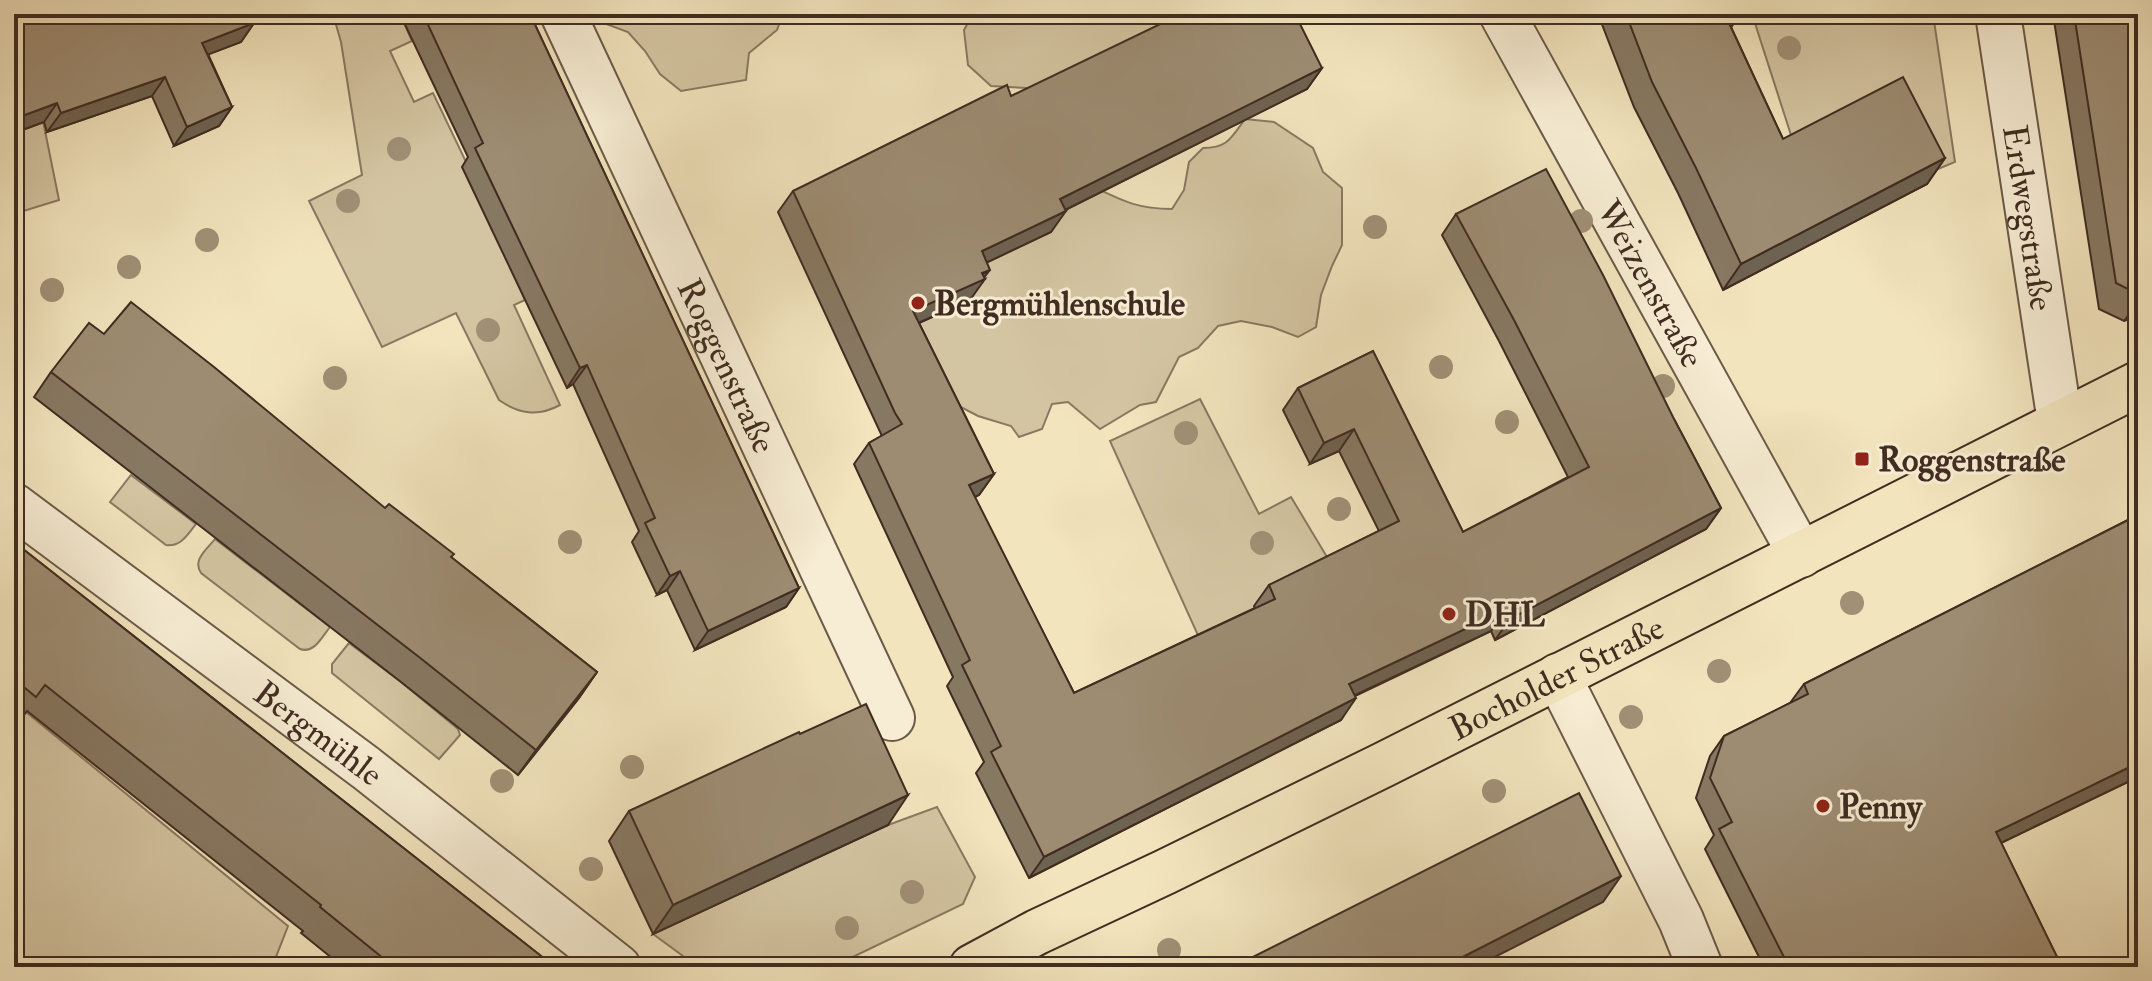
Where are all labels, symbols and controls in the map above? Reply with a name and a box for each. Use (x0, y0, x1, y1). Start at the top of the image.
street label: Erdwegstraße (1992, 122, 2063, 314)
street label: Weizenstraße (1586, 192, 1713, 376)
street label: Roggenstraße (667, 272, 785, 460)
place label: Bergmühlenschule (934, 283, 1186, 326)
marker: Bergmühlenschule (909, 294, 927, 312)
place label: Roggenstraße (1878, 439, 2066, 482)
marker: Roggenstraße (1853, 450, 1871, 468)
place label: DHL (1465, 594, 1545, 637)
marker: DHL (1440, 605, 1458, 623)
street label: Bocholder Straße (1442, 607, 1671, 751)
street label: Bergmühle (245, 672, 391, 796)
place label: Penny (1839, 786, 1923, 829)
marker: Penny (1814, 797, 1832, 815)

